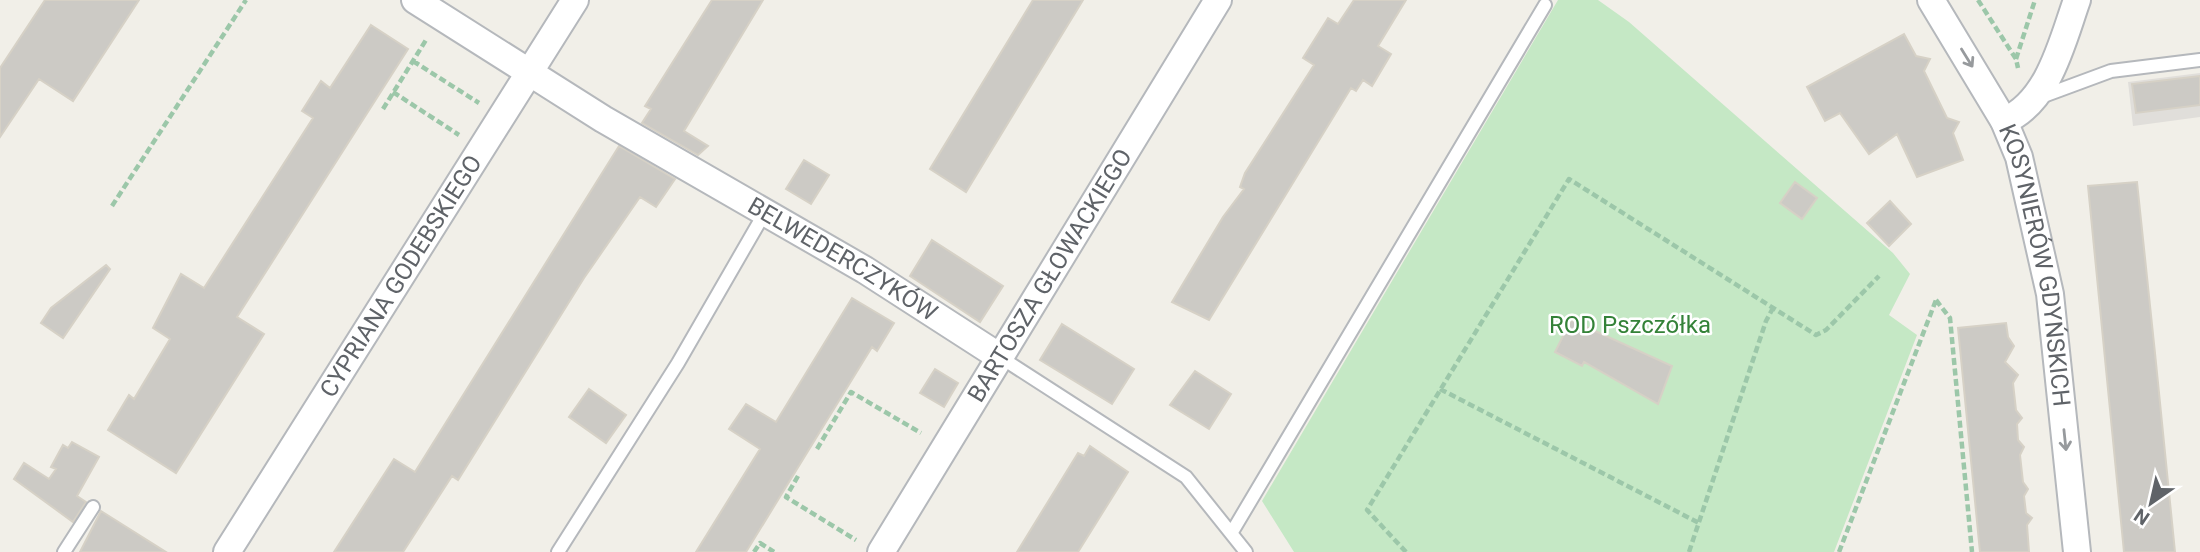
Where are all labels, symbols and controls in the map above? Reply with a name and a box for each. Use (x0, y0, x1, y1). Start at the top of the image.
one-way arrow (1960, 47, 1974, 67)
street label: KOSYNIERÓW GDYŃSKICH (1993, 120, 2076, 408)
street label: BARTOSZA GŁOWACKIEGO (962, 144, 1138, 407)
street label: CYPRIANA GODEBSKIEGO (314, 150, 488, 403)
street label: BELWEDERCZYKÓW (743, 192, 942, 327)
park label: ROD Pszczółka (1549, 311, 1711, 339)
one-way arrow (2059, 428, 2072, 450)
north arrow (2116, 468, 2186, 538)
text: N (2130, 503, 2154, 530)

